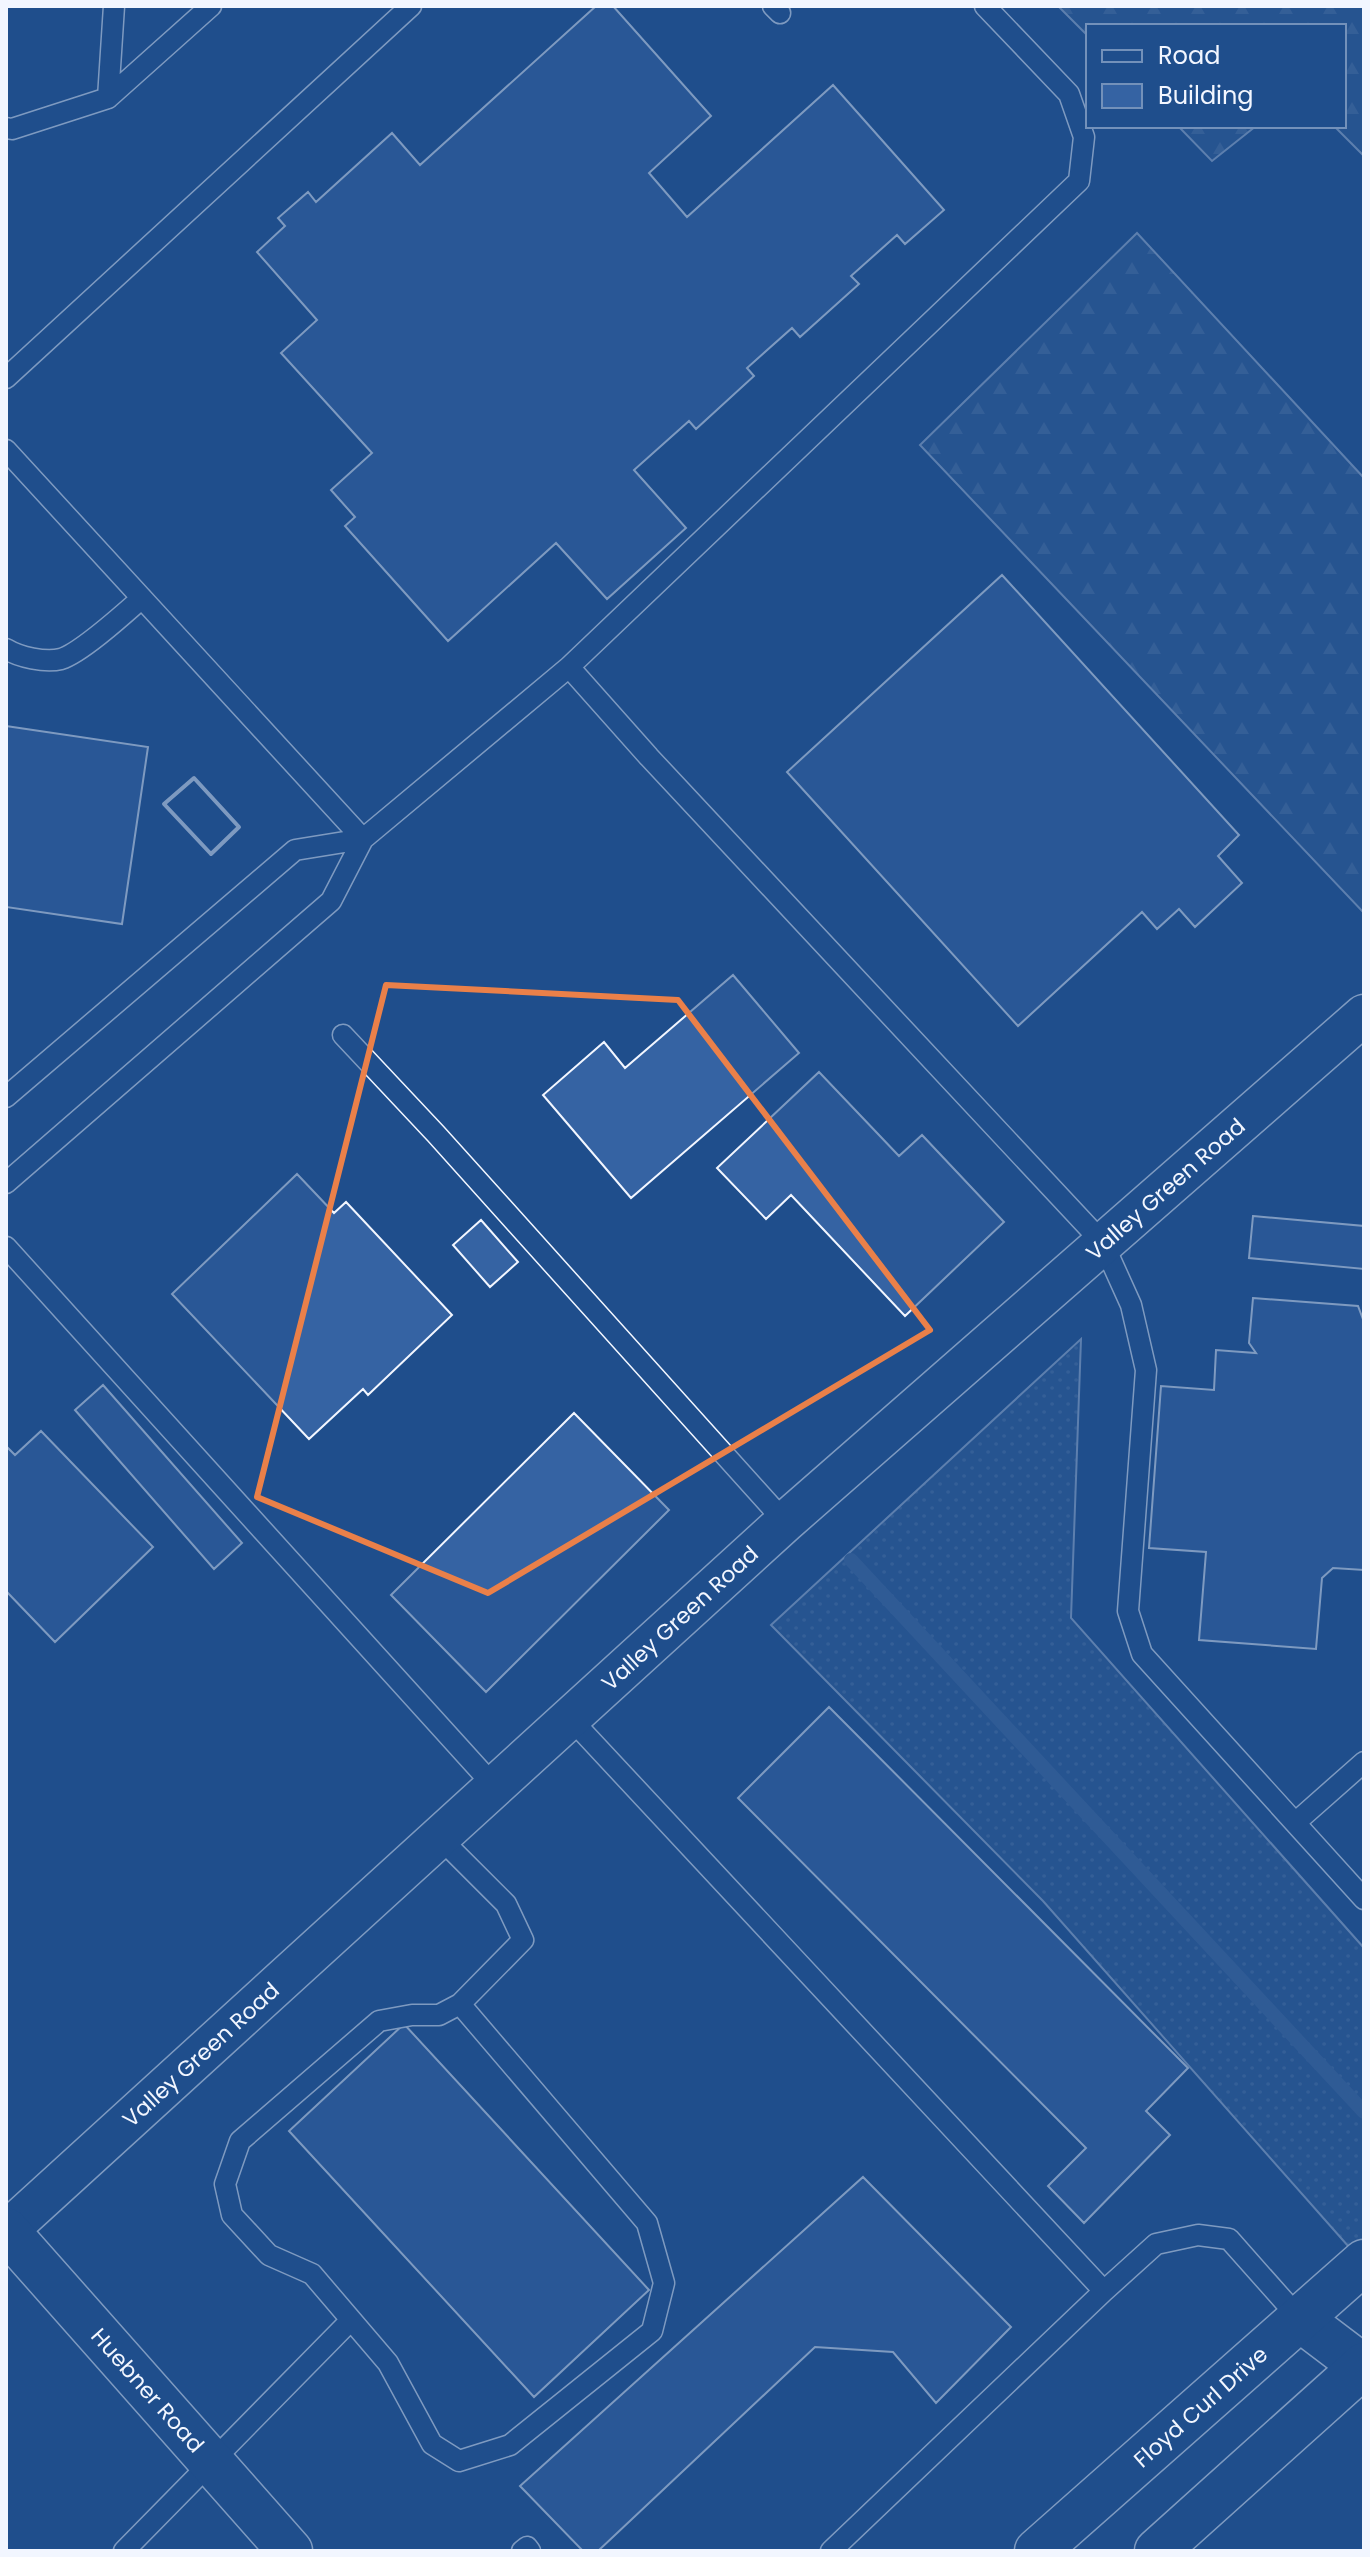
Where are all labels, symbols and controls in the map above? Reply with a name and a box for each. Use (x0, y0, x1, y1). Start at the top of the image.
legend (1086, 24, 1346, 128)
text: Road (1158, 39, 1220, 72)
text: Building (1158, 79, 1254, 112)
street label: Valley Green Road (1079, 1111, 1252, 1267)
street label: Valley Green Road (594, 1538, 765, 1698)
street label: Valley Green Road (115, 1975, 286, 2134)
street label: Huebner Road (84, 2321, 211, 2459)
street label: Floyd Curl Drive (1127, 2339, 1274, 2474)

